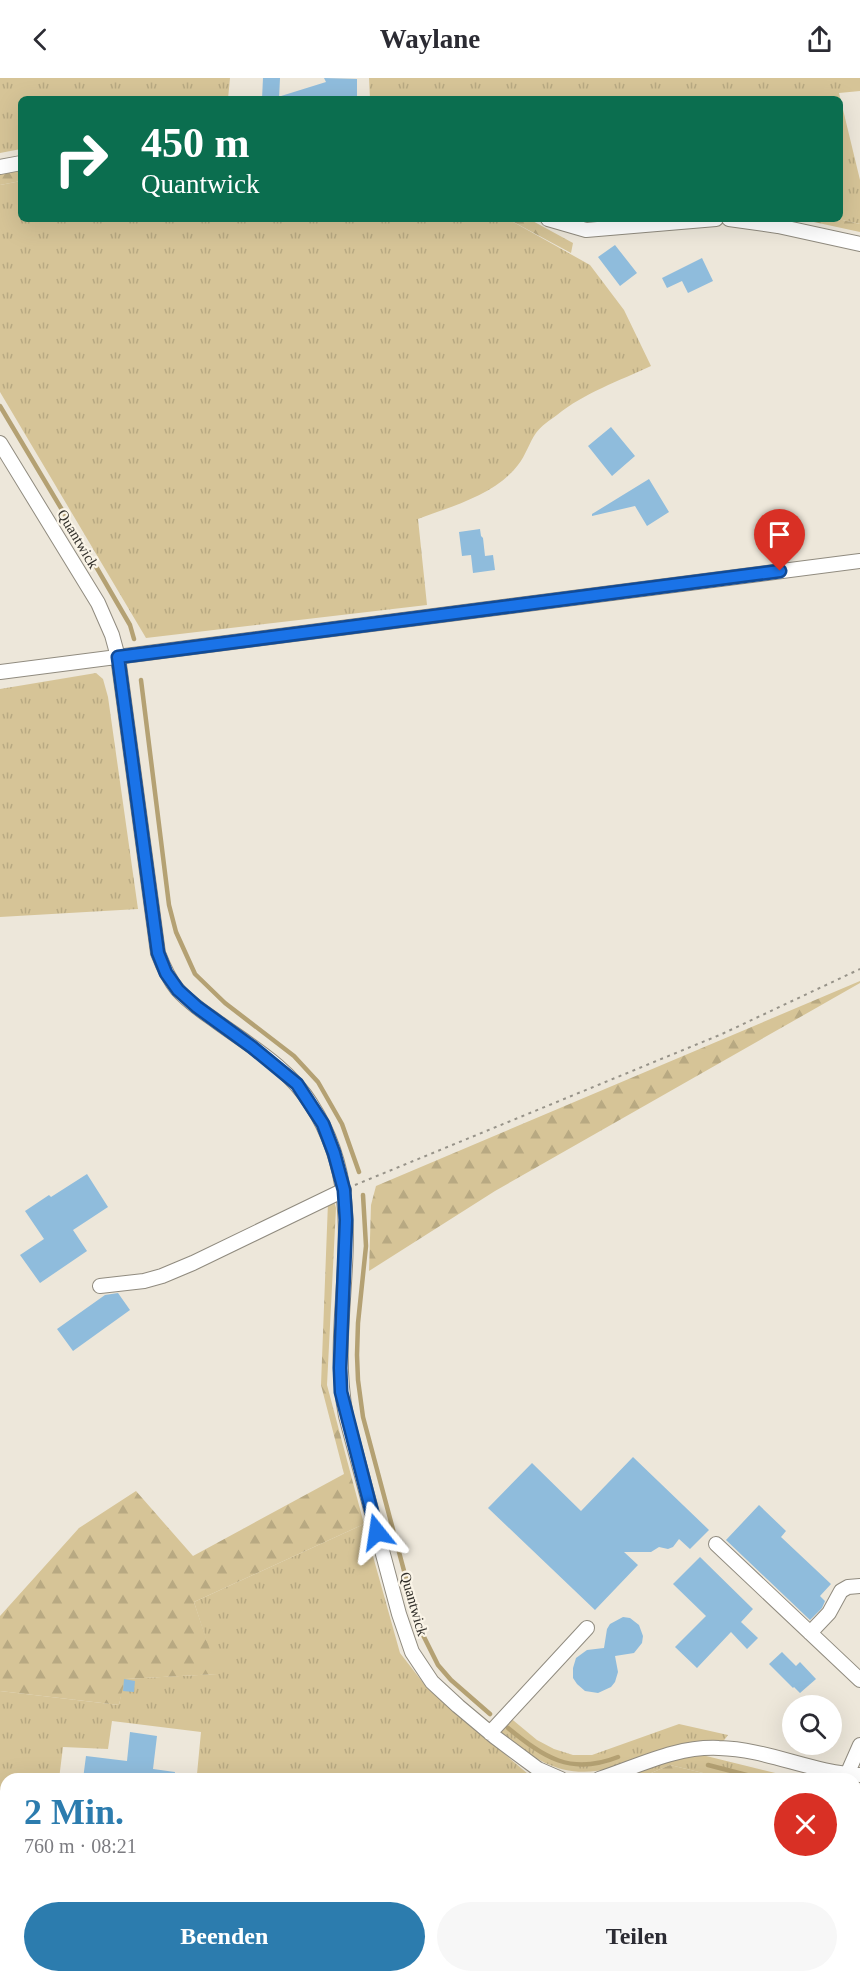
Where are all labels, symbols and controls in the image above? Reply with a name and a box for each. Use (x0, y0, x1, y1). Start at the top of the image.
icon: back (24, 23, 57, 56)
icon: share (803, 23, 836, 56)
text: Waylane (380, 24, 480, 54)
icon: right (42, 120, 120, 198)
text: 450 m (141, 120, 250, 166)
text: Quantwick (141, 169, 259, 199)
street label: Quantwick (54, 507, 102, 572)
pin (754, 509, 805, 571)
icon: arrive (763, 518, 796, 551)
position arrow (345, 1500, 409, 1564)
street label: Quantwick (397, 1570, 431, 1638)
map controls (782, 1695, 842, 1755)
button: search (782, 1695, 842, 1755)
text: 2 Min. (24, 1792, 124, 1832)
button: close (774, 1793, 837, 1856)
text: 760 m · 08:21 (24, 1835, 137, 1857)
button: Beenden (24, 1902, 425, 1971)
button: Teilen (437, 1902, 837, 1971)

